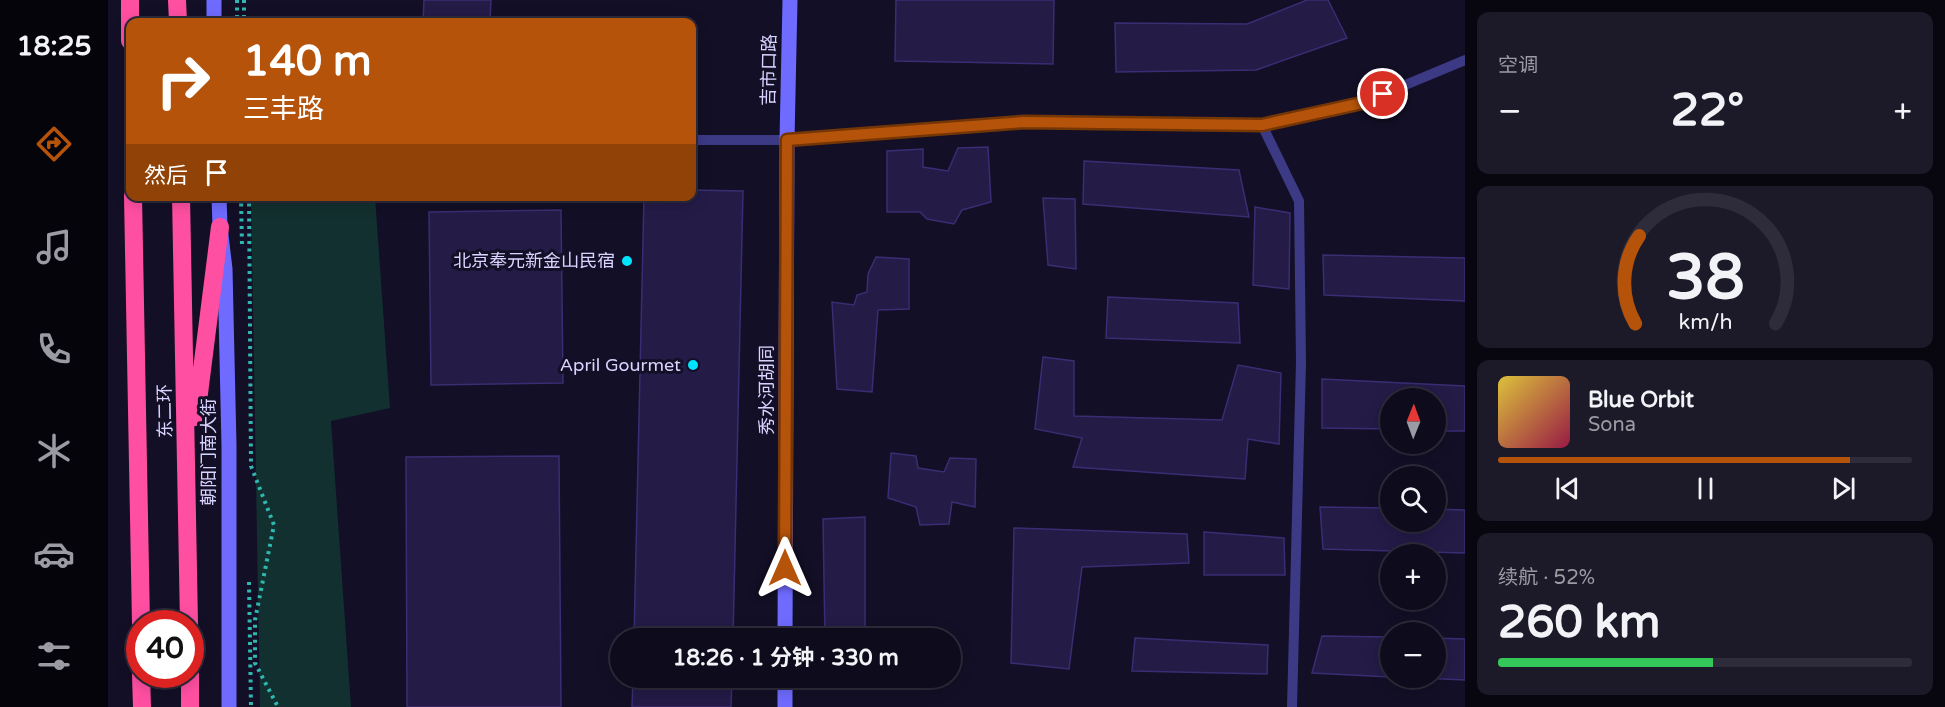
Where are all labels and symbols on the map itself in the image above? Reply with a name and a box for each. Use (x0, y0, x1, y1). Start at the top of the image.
street label: 吉市口路 (757, 34, 781, 106)
pin (1357, 68, 1408, 119)
place label: 北京奉元新金山民宿 (453, 250, 615, 272)
marker: 北京奉元新金山民宿 (620, 254, 634, 268)
street label: 秀水河胡同 (756, 345, 778, 435)
place label: April Gourmet (560, 354, 681, 376)
marker: April Gourmet (686, 358, 700, 372)
street label: 东二环 (154, 384, 176, 438)
north arrow (1380, 388, 1446, 454)
street label: 朝阳门南大街 (198, 398, 220, 506)
position arrow (753, 536, 817, 600)
speed limit sign: 40 (126, 610, 204, 688)

